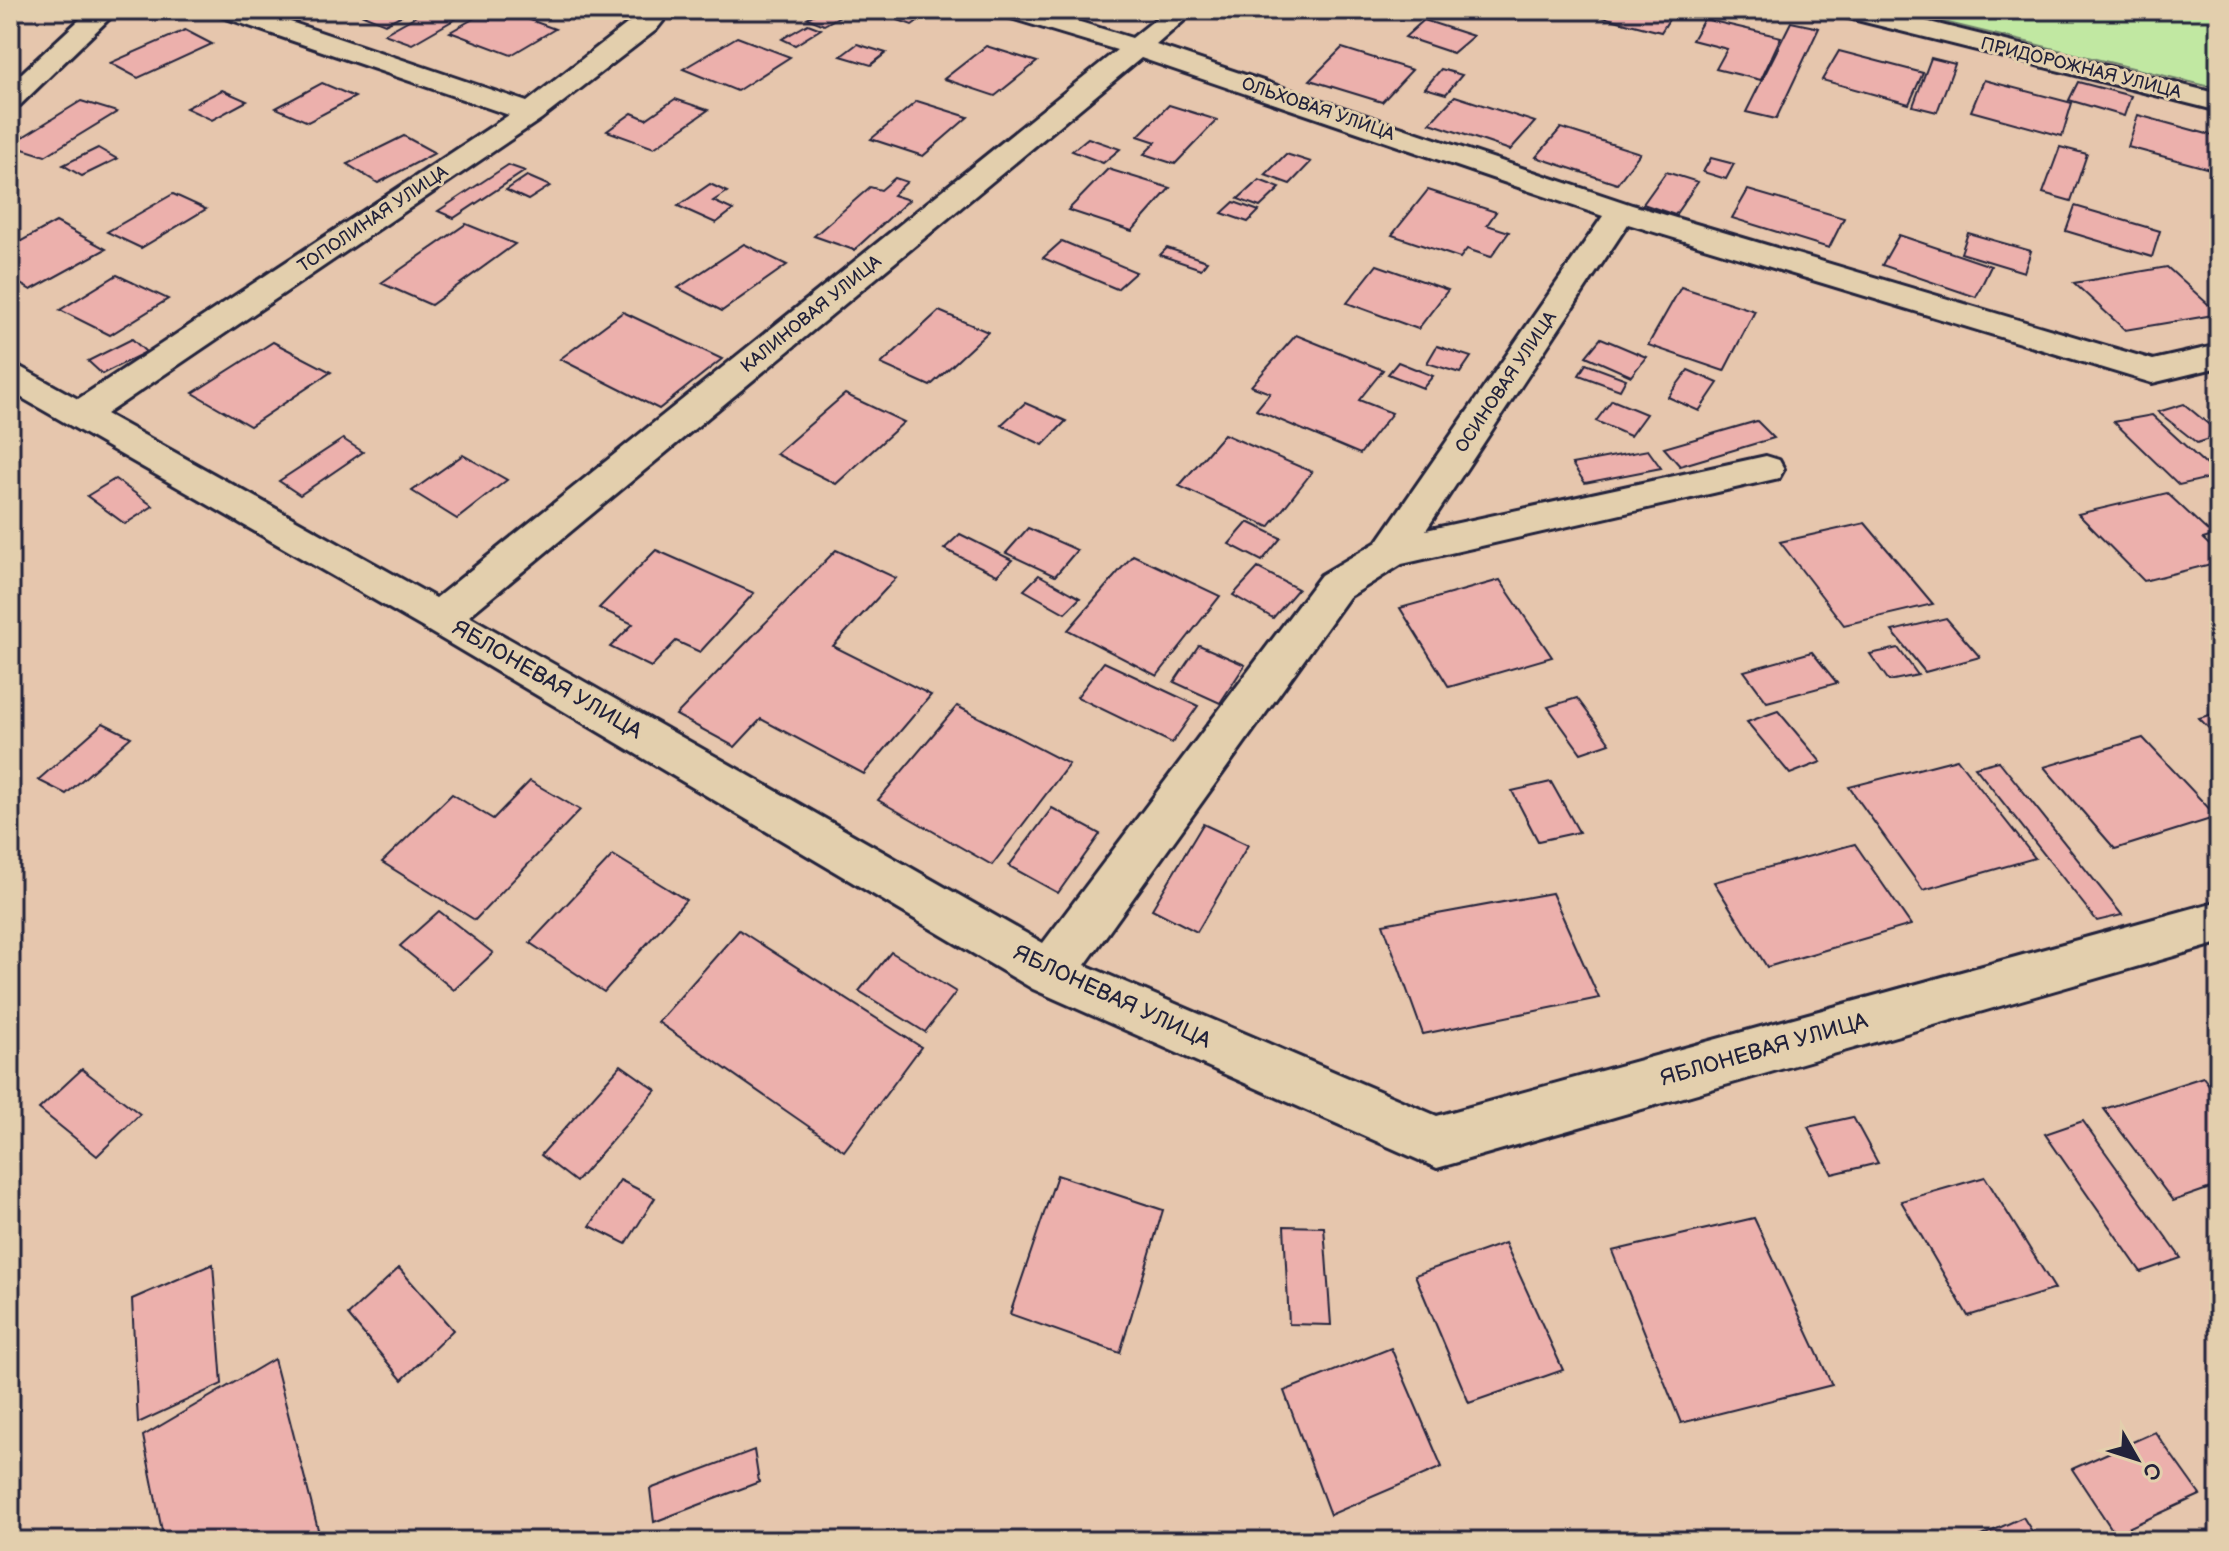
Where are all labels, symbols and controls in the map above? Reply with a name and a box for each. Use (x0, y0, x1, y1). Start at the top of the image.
street label: ПРИДОРОЖНАЯ УЛИЦА (1979, 33, 2184, 103)
street label: ОЛЬХОВАЯ УЛИЦА (1239, 73, 1397, 145)
street label: ТОПОЛИНАЯ УЛИЦА (294, 161, 452, 277)
street label: КАЛИНОВАЯ УЛИЦА (737, 251, 886, 377)
street label: ОСИНОВАЯ УЛИЦА (1451, 307, 1561, 457)
street label: ЯБЛОНЕВАЯ УЛИЦА (447, 615, 647, 746)
street label: ЯБЛОНЕВАЯ УЛИЦА (1009, 939, 1216, 1055)
street label: ЯБЛОНЕВАЯ УЛИЦА (1657, 1007, 1871, 1093)
north arrow (2097, 1419, 2177, 1499)
text: С (2136, 1456, 2167, 1485)

